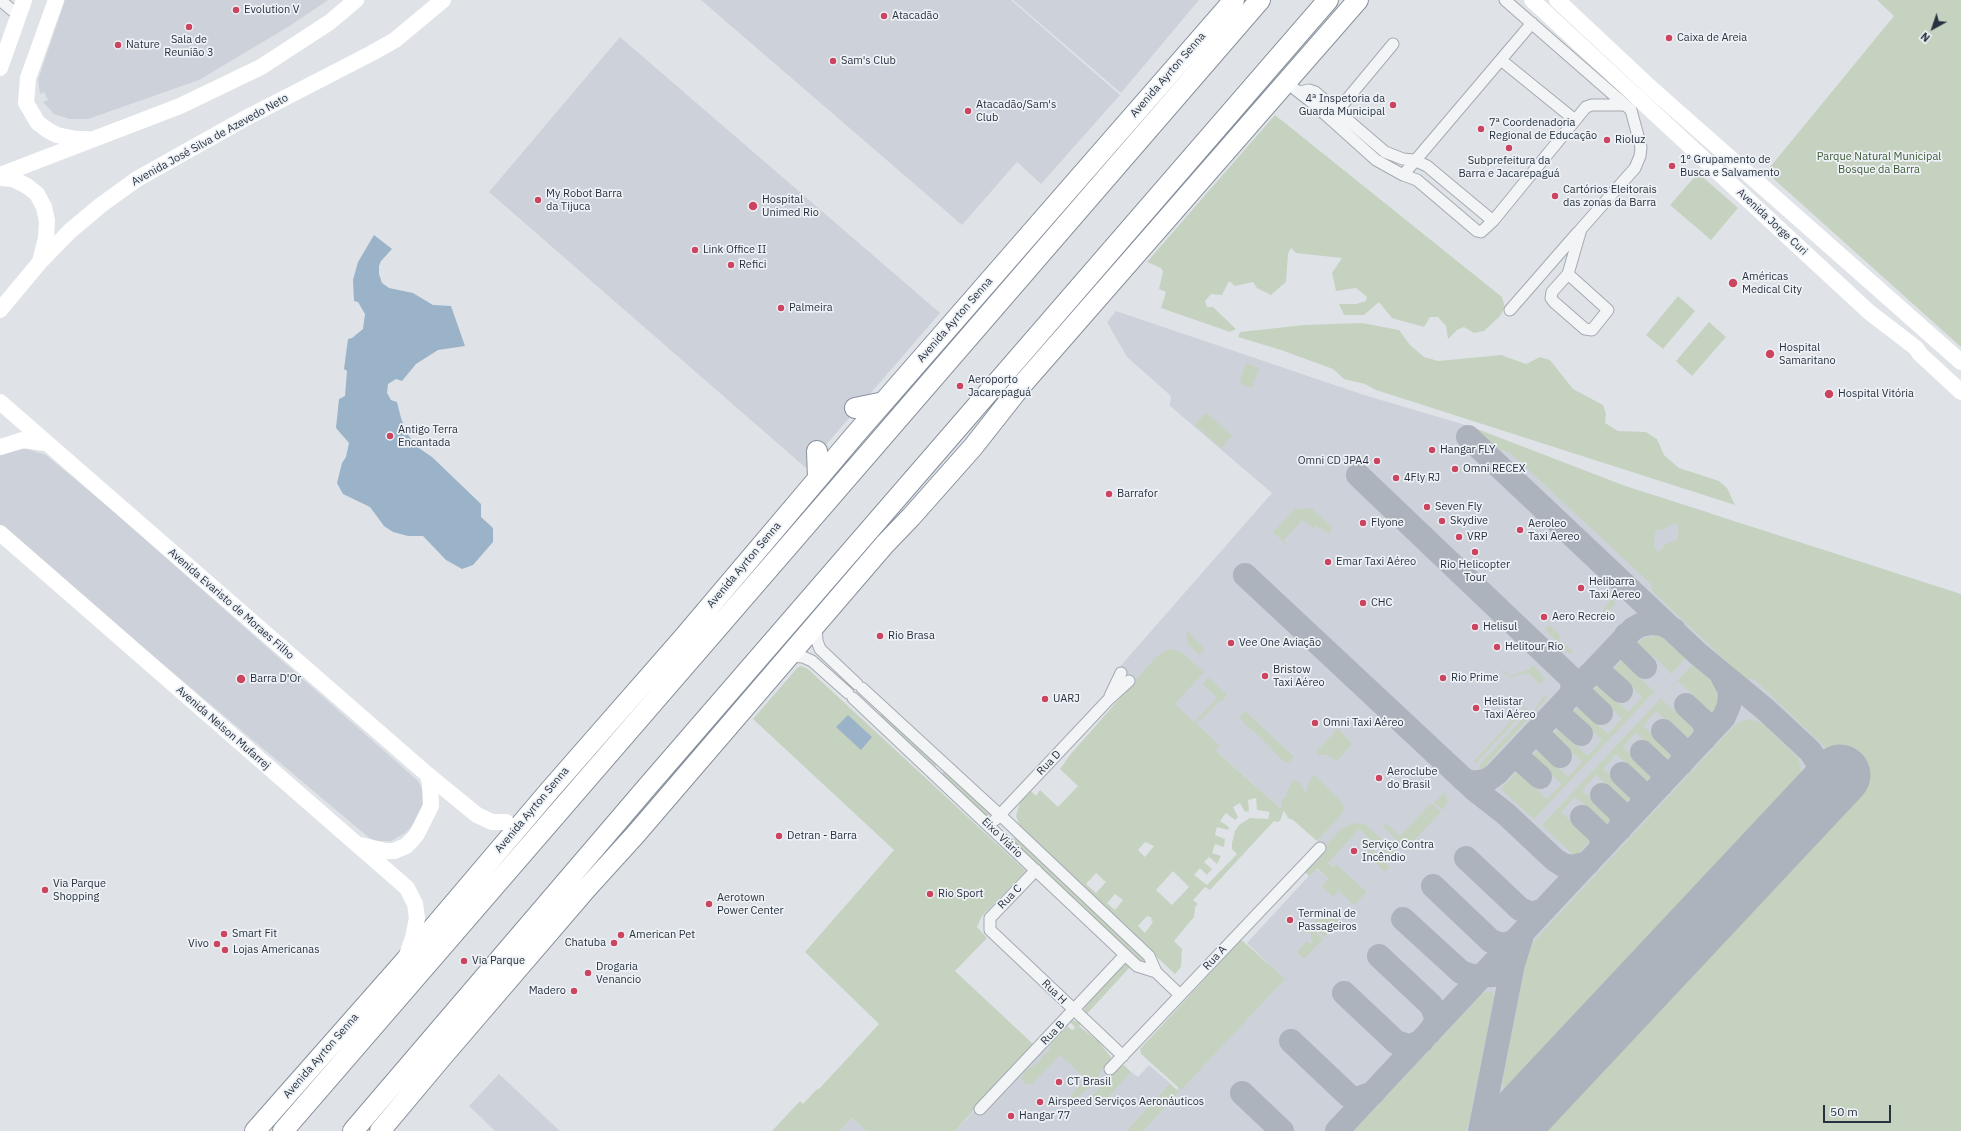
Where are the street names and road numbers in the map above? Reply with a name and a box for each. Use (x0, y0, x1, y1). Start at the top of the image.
street label: Avenida Ayrton Senna (1128, 30, 1208, 120)
street label: Avenida José Silva de Azevedo Neto (129, 91, 291, 189)
street label: Avenida Jorge Curi (1734, 186, 1810, 258)
street label: Avenida Ayrton Senna (915, 275, 995, 365)
street label: Avenida Ayrton Senna (704, 519, 784, 611)
street label: Avenida Evaristo de Moraes Filho (165, 546, 297, 662)
street label: Avenida Nelson Mufarrej (173, 683, 273, 773)
street label: Rua D (1034, 748, 1064, 778)
street label: Avenida Ayrton Senna (492, 764, 572, 856)
street label: Eixo Viário (979, 815, 1025, 861)
street label: Rua C (995, 882, 1025, 912)
street label: Rua A (1200, 943, 1230, 973)
street label: Rua H (1039, 977, 1069, 1007)
street label: Avenida Ayrton Senna (281, 1011, 361, 1101)
street label: Rua B (1038, 1018, 1068, 1048)

